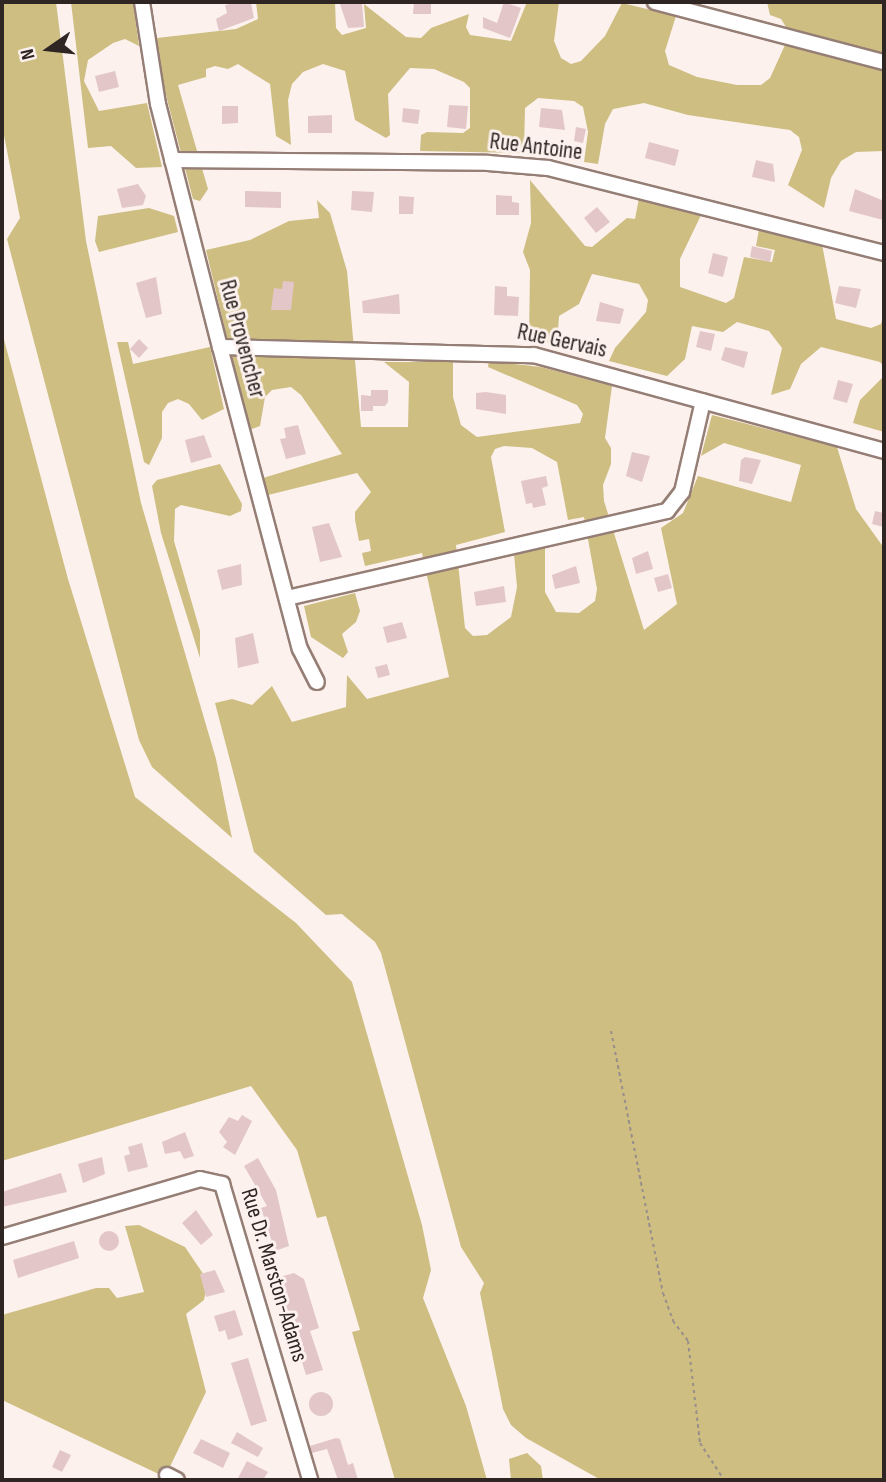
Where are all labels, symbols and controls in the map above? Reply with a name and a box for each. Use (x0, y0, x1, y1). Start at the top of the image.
north arrow (14, 14, 84, 84)
text: N (16, 46, 41, 62)
street label: Rue Antoine (488, 128, 584, 166)
street label: Rue Provencher (213, 277, 271, 401)
street label: Rue Gervais (515, 318, 609, 364)
street label: Rue Dr. Marston-Adams (234, 1185, 314, 1365)

